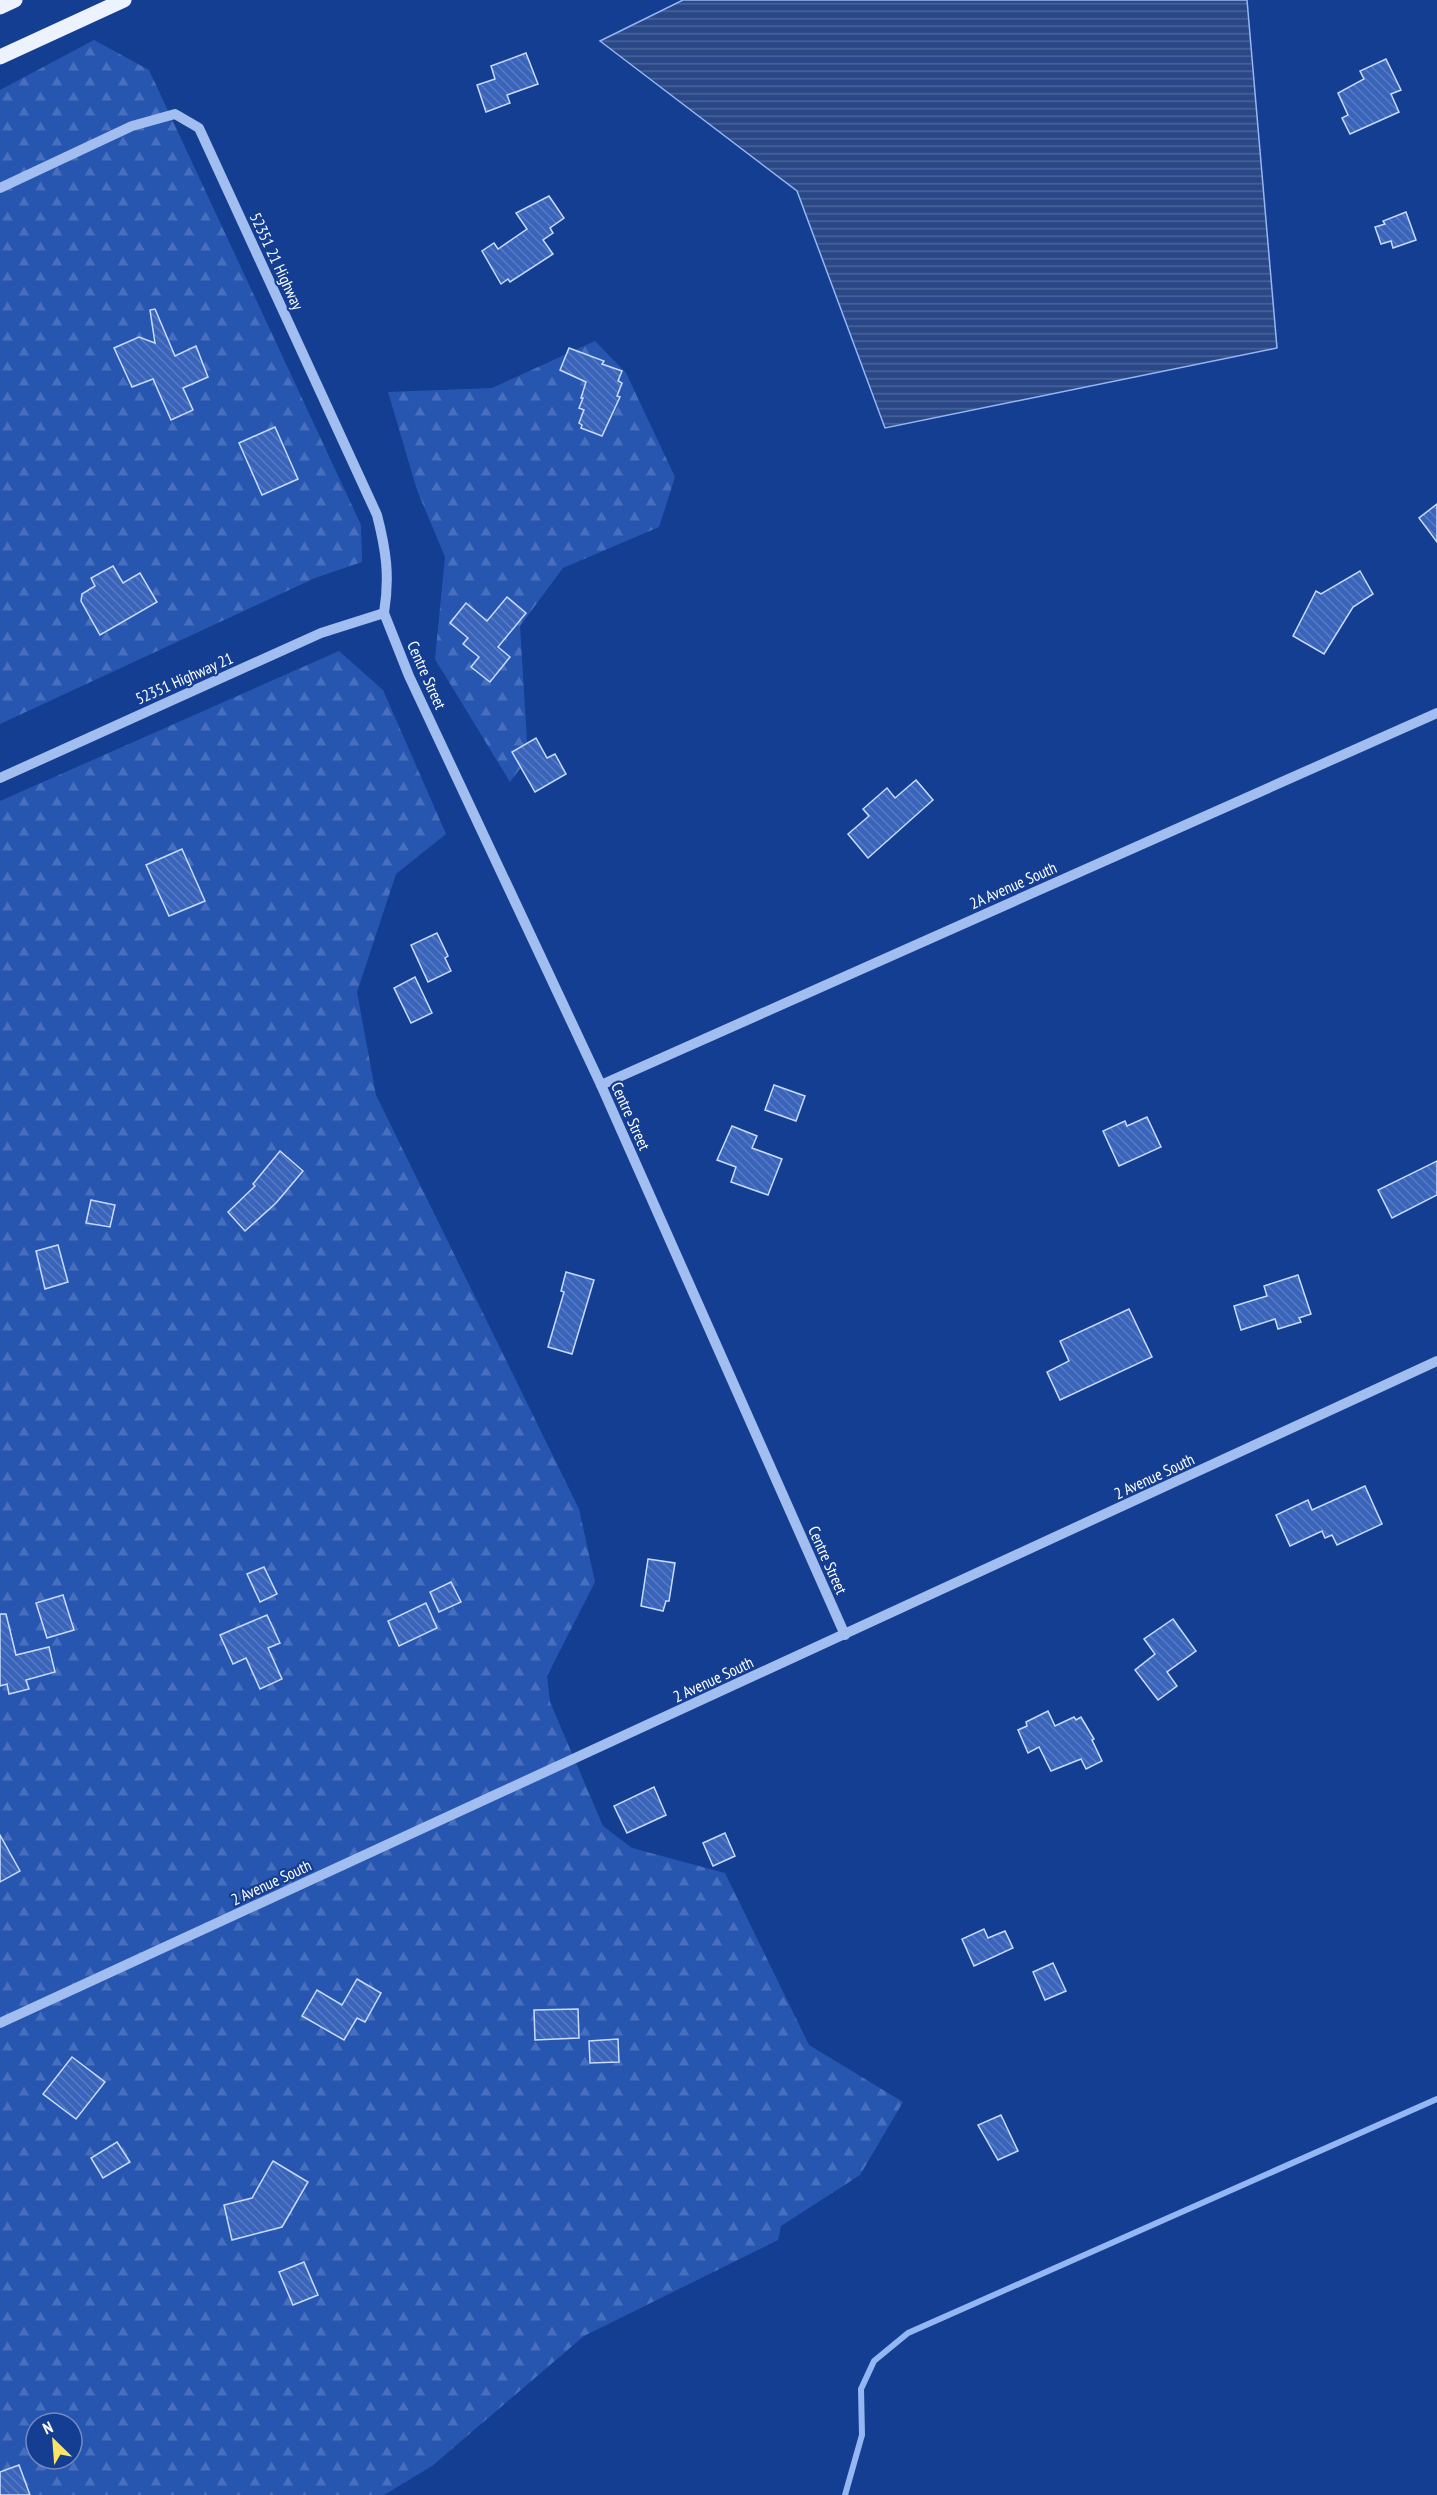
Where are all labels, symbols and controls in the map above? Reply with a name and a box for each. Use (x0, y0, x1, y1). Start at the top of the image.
street label: 52351 21 Highway (246, 209, 308, 313)
street label: Centre Street (403, 638, 451, 713)
street label: 52351 Highway 21 (132, 648, 236, 708)
street label: 2A Avenue South (966, 857, 1060, 913)
street label: Centre Street (607, 1079, 655, 1154)
street label: 2 Avenue South (1111, 1449, 1197, 1503)
street label: Centre Street (804, 1523, 852, 1598)
street label: 2 Avenue South (670, 1652, 756, 1706)
street label: 2 Avenue South (228, 1855, 314, 1909)
north arrow (24, 2411, 84, 2471)
text: N (40, 2417, 56, 2438)

